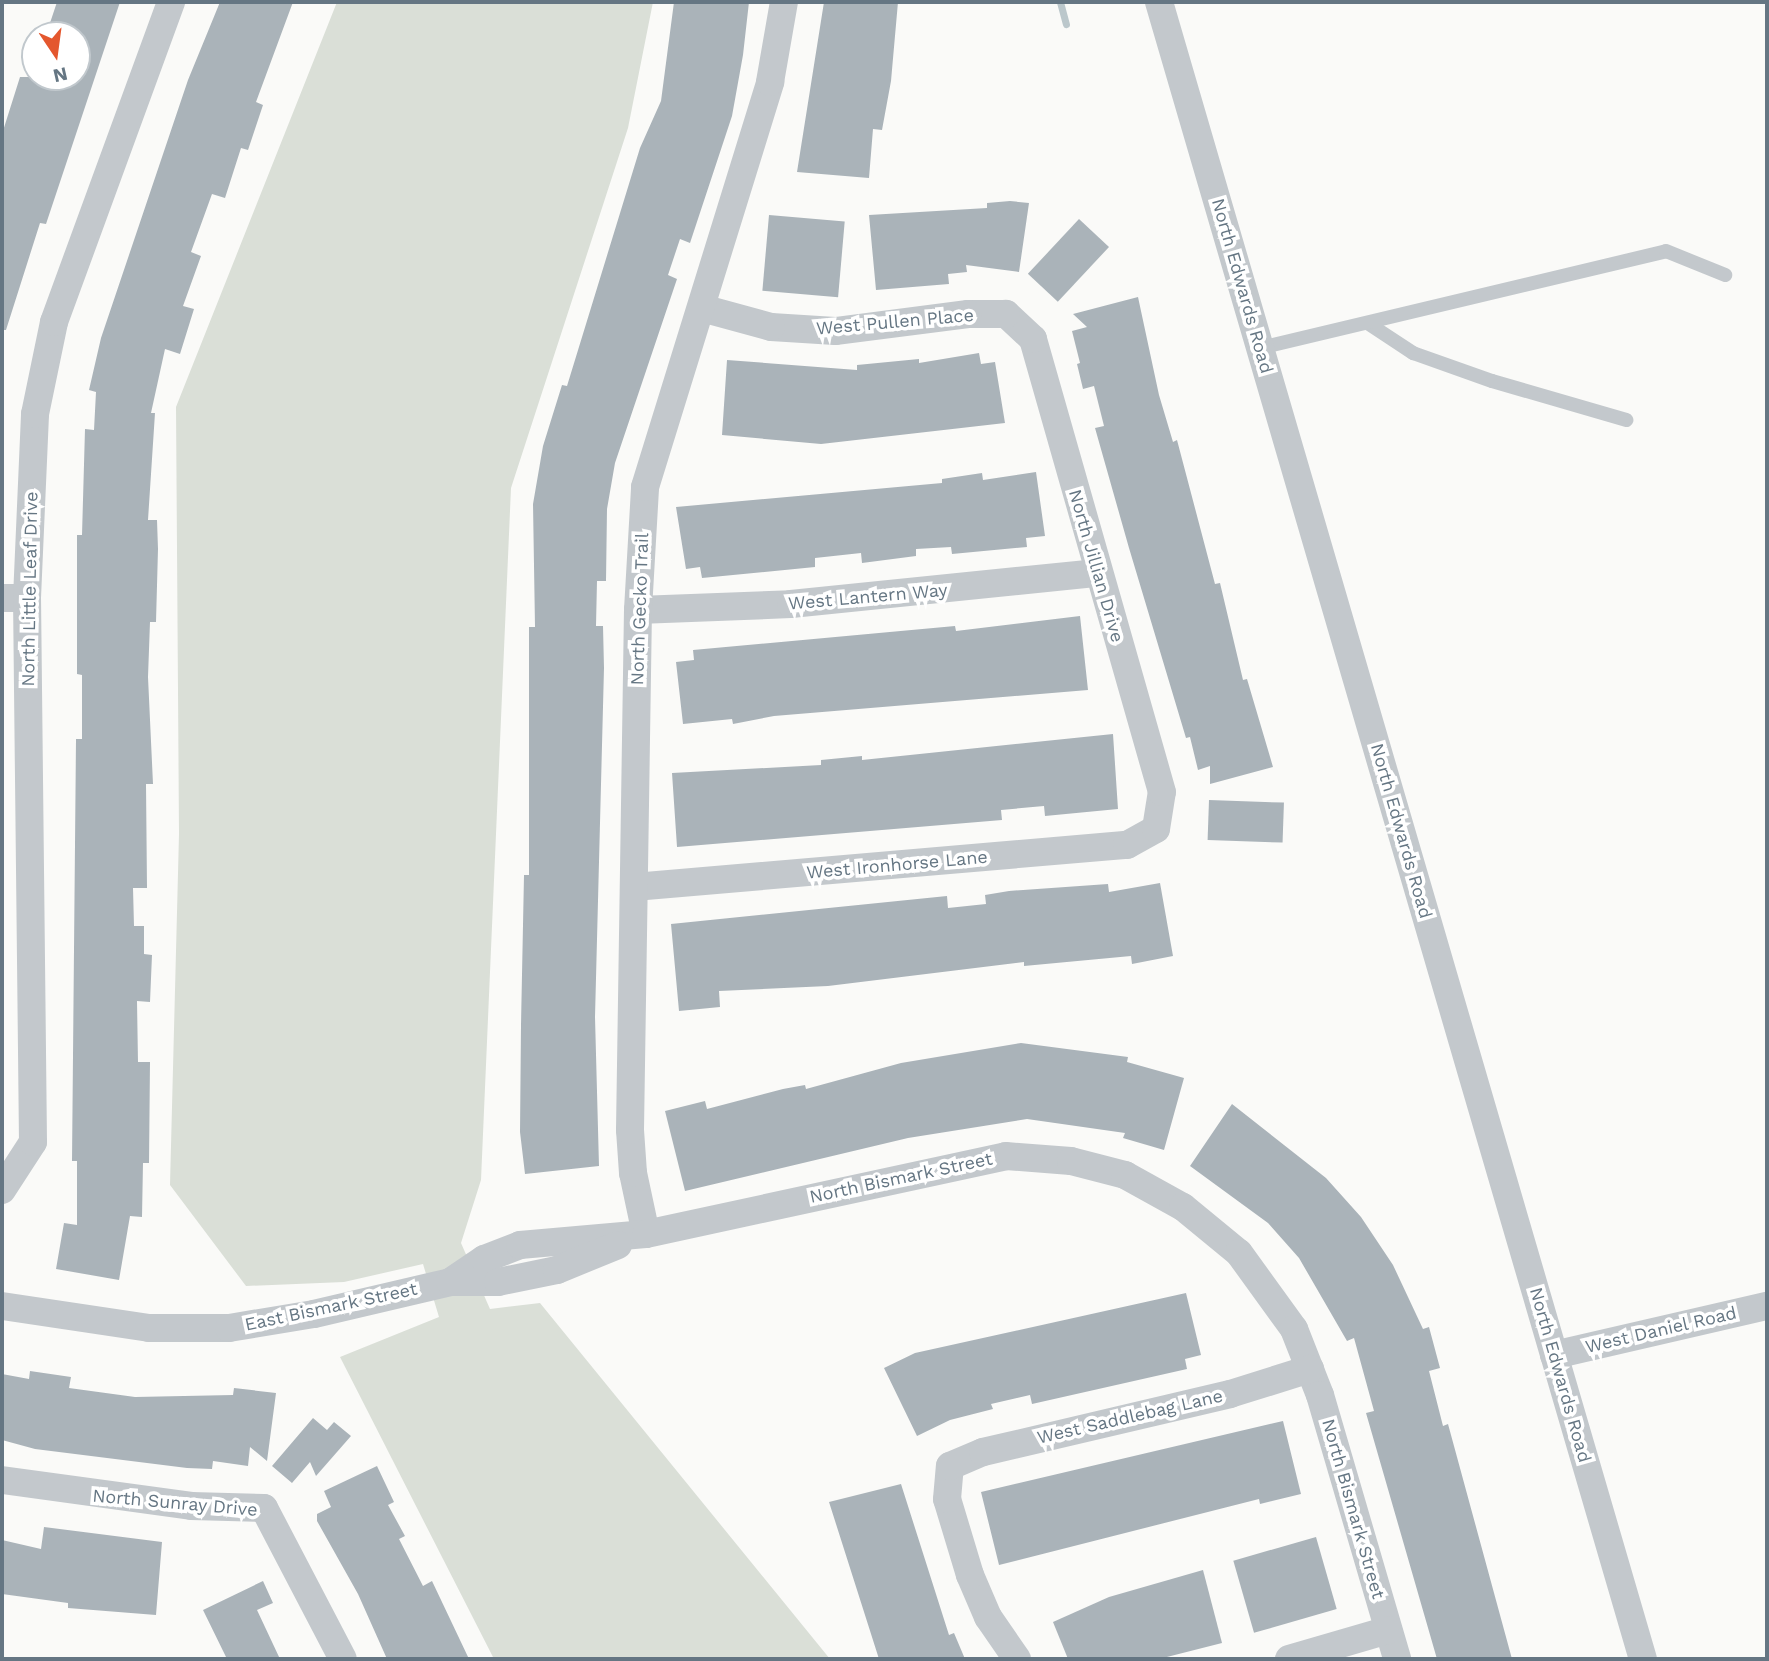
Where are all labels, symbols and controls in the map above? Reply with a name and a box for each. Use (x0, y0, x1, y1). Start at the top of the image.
north arrow (21, 21, 91, 91)
text: N (51, 62, 70, 88)
street label: North Edwards Road (1207, 196, 1277, 376)
street label: West Pullen Place (815, 304, 975, 340)
street label: North Jillian Drive (1064, 487, 1128, 645)
street label: North Little Leaf Drive (17, 491, 43, 687)
street label: North Gecko Trail (627, 532, 653, 686)
street label: West Lantern Way (787, 579, 949, 615)
street label: North Edwards Road (1366, 741, 1436, 921)
street label: West Ironhorse Lane (805, 846, 989, 884)
street label: North Bismark Street (807, 1148, 995, 1208)
street label: East Bismark Street (243, 1278, 419, 1336)
street label: North Edwards Road (1525, 1285, 1595, 1465)
street label: West Daniel Road (1583, 1302, 1739, 1358)
street label: West Saddlebag Lane (1035, 1385, 1225, 1449)
street label: North Bismark Street (1317, 1416, 1389, 1602)
street label: North Sunray Drive (91, 1485, 259, 1521)

